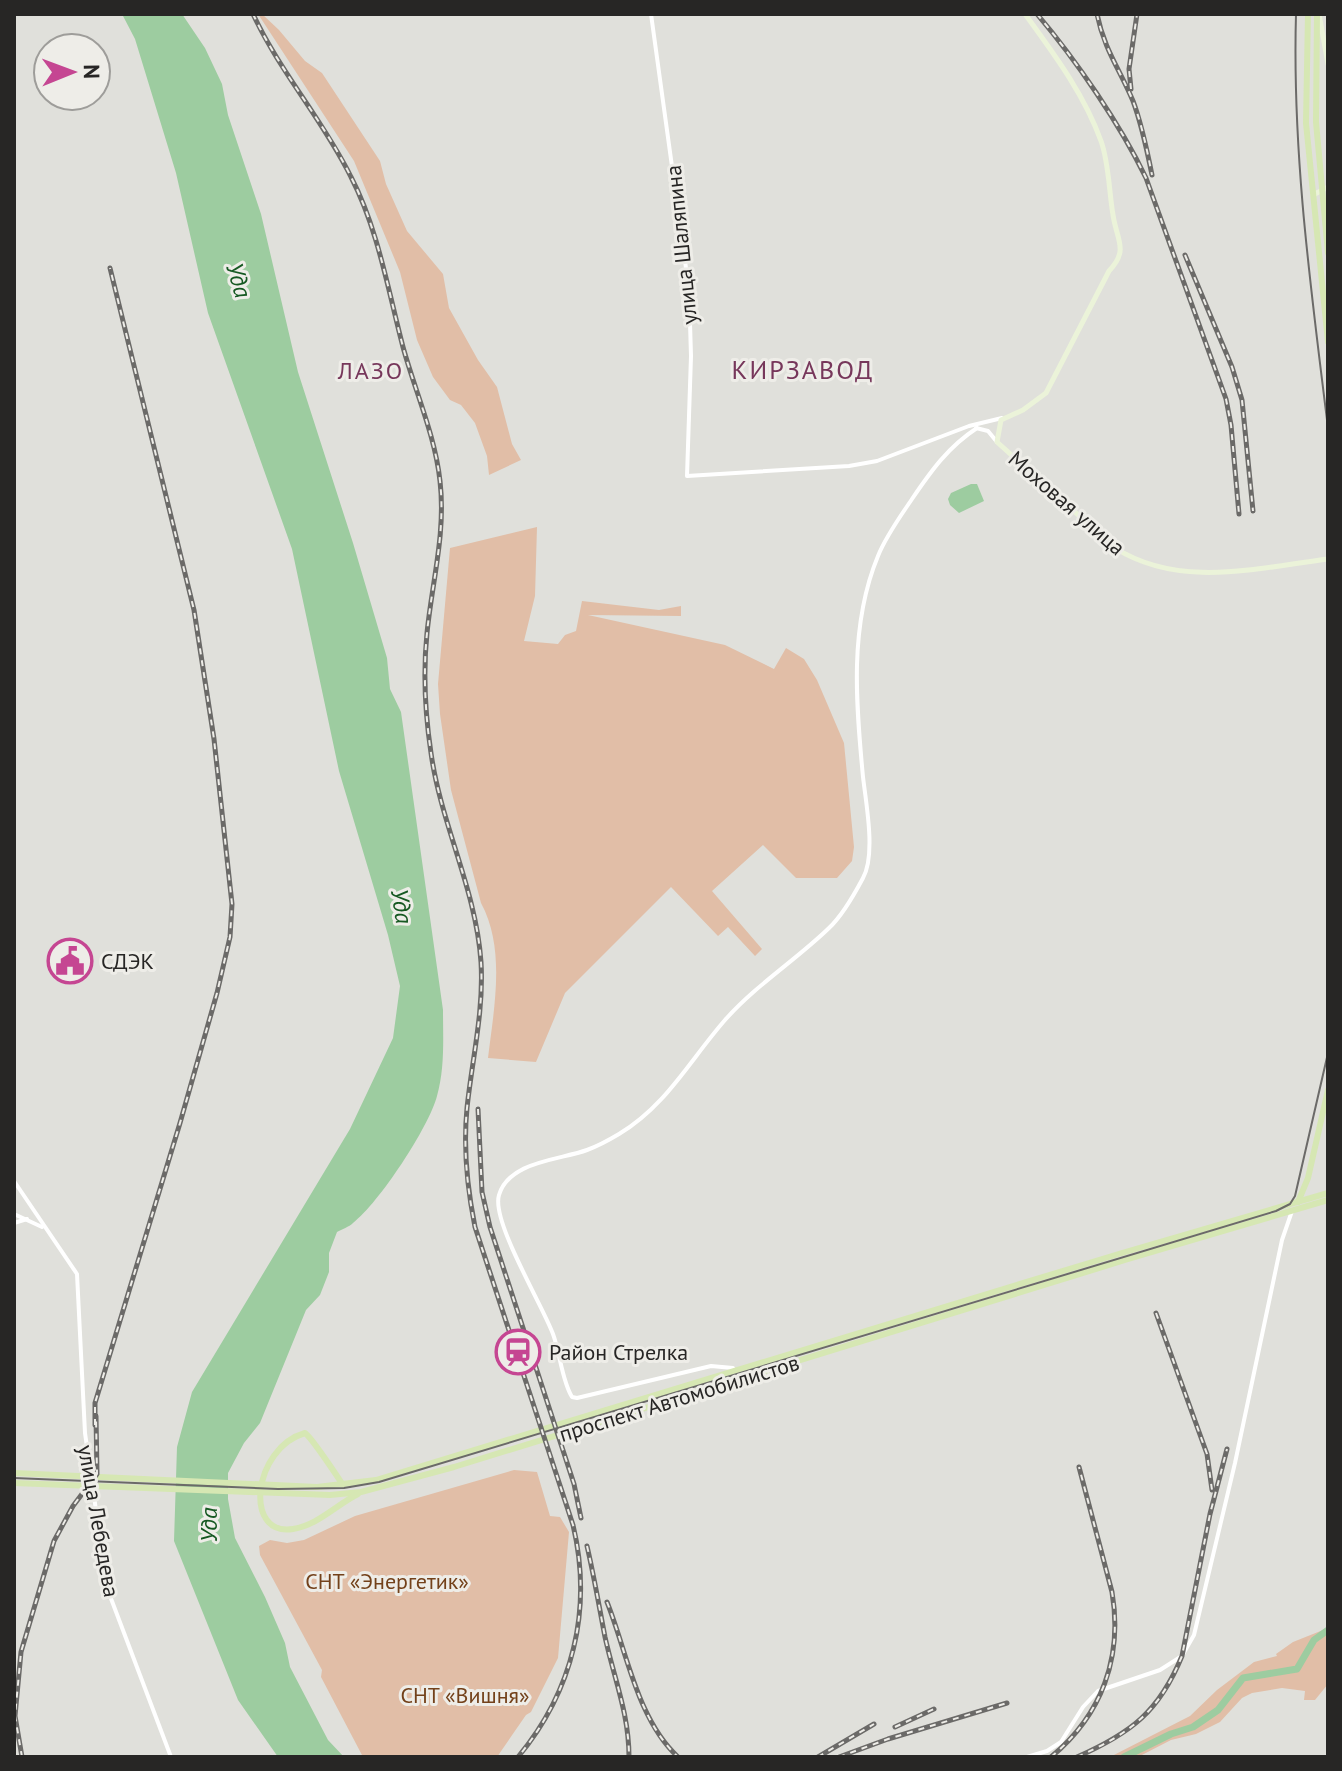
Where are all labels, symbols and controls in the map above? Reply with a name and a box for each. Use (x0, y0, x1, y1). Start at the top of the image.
north arrow (32, 32, 112, 112)
text: N (78, 64, 106, 79)
street label: улица Шаляпина (659, 164, 703, 326)
water label: Уда (219, 259, 259, 302)
district label: КИРЗАВОД (732, 353, 874, 386)
district label: ЛАЗО (337, 355, 404, 386)
street label: Моховая улица (1003, 445, 1131, 561)
water label: Уда (384, 886, 420, 926)
public building icon: СДЭК (46, 937, 94, 985)
place label: СДЭК (101, 947, 154, 975)
station icon: Район Стрелка (494, 1328, 542, 1376)
place label: Район Стрелка (549, 1338, 688, 1366)
street label: проспект Автомобилистов (555, 1348, 803, 1448)
street label: улица Лебедева (72, 1443, 126, 1599)
water label: Уда (193, 1507, 224, 1543)
park label: СНТ «Энергетик» (305, 1567, 469, 1595)
park label: СНТ «Вишня» (401, 1681, 529, 1709)

